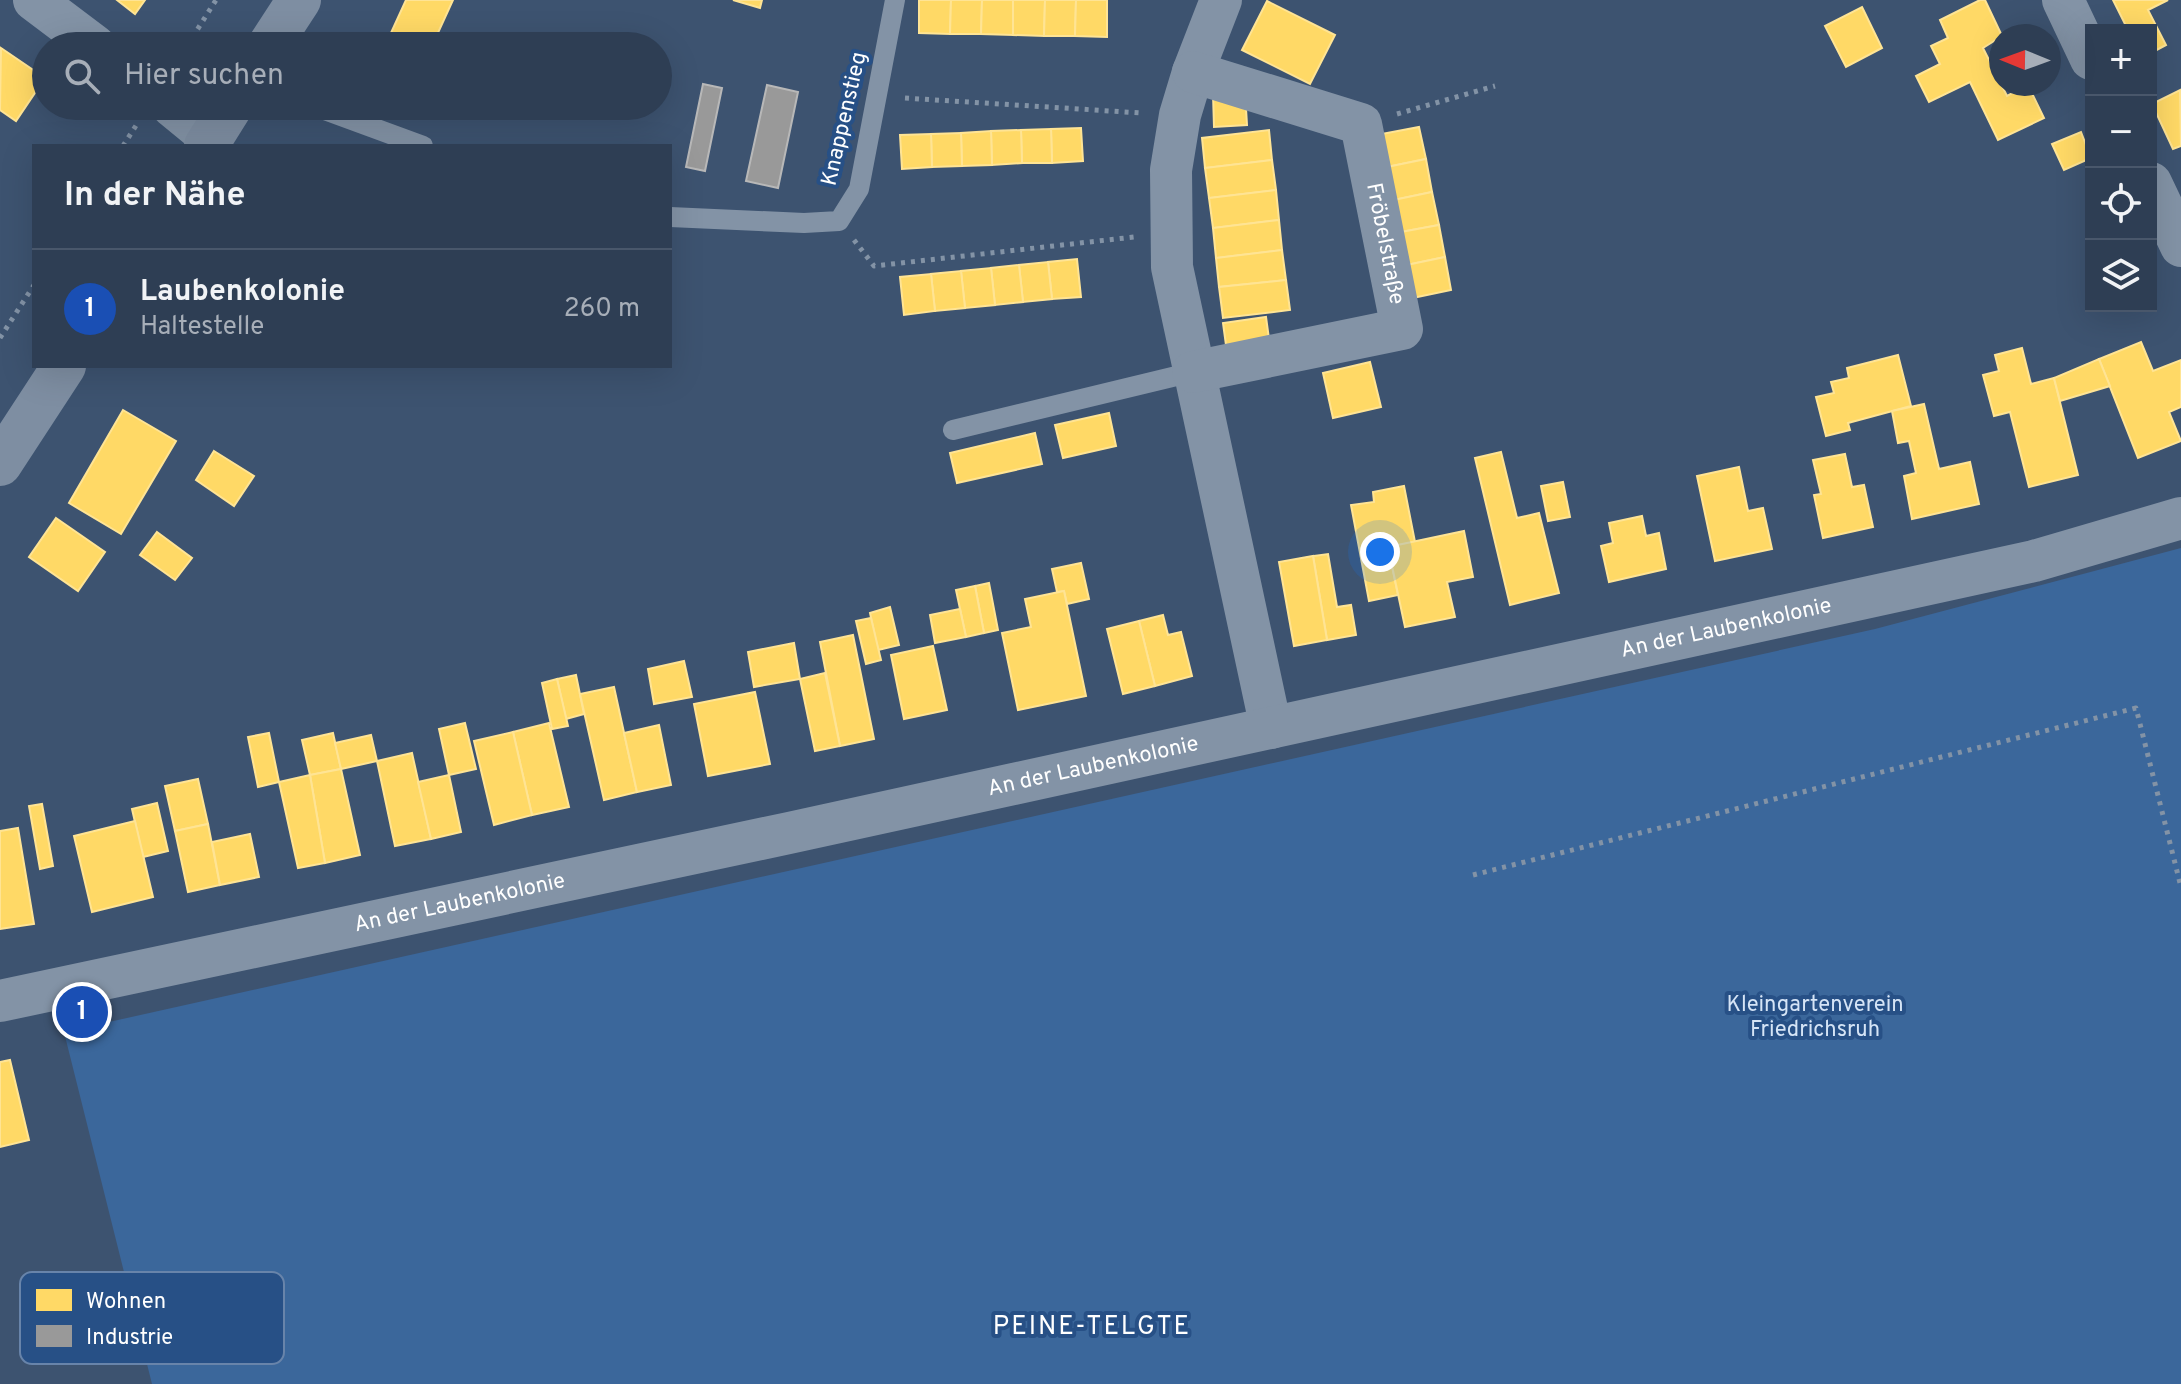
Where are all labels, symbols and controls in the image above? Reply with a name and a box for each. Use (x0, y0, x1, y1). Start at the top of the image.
north arrow (1989, 24, 2061, 96)
map controls (2085, 24, 2157, 312)
button: + (2085, 24, 2157, 96)
search box (32, 32, 672, 120)
street label: Knappenstieg (816, 49, 874, 189)
icon: search (60, 54, 104, 98)
text: Hier suchen (124, 58, 284, 95)
button: − (2085, 96, 2157, 168)
button: locate (2085, 168, 2157, 240)
text: In der Nähe (64, 175, 246, 218)
street label: Fröbelstraße (1360, 181, 1410, 307)
button: layers (2085, 240, 2157, 312)
text: Laubenkolonie (140, 274, 345, 311)
text: 1 (85, 293, 95, 326)
text: 260 m (564, 293, 640, 326)
text: Haltestelle (140, 311, 264, 344)
your location (1360, 532, 1400, 572)
street label: An der Laubenkolonie (1618, 592, 1834, 664)
street label: An der Laubenkolonie (985, 730, 1201, 803)
street label: An der Laubenkolonie (352, 868, 568, 939)
pin: 1 (56, 982, 108, 1042)
park label: Kleingartenverein Friedrichsruh (1726, 992, 1904, 1044)
legend (20, 1272, 284, 1364)
text: Wohnen (86, 1289, 166, 1316)
district label: PEINE-TELGTE (993, 1311, 1191, 1344)
text: Industrie (86, 1325, 173, 1352)

